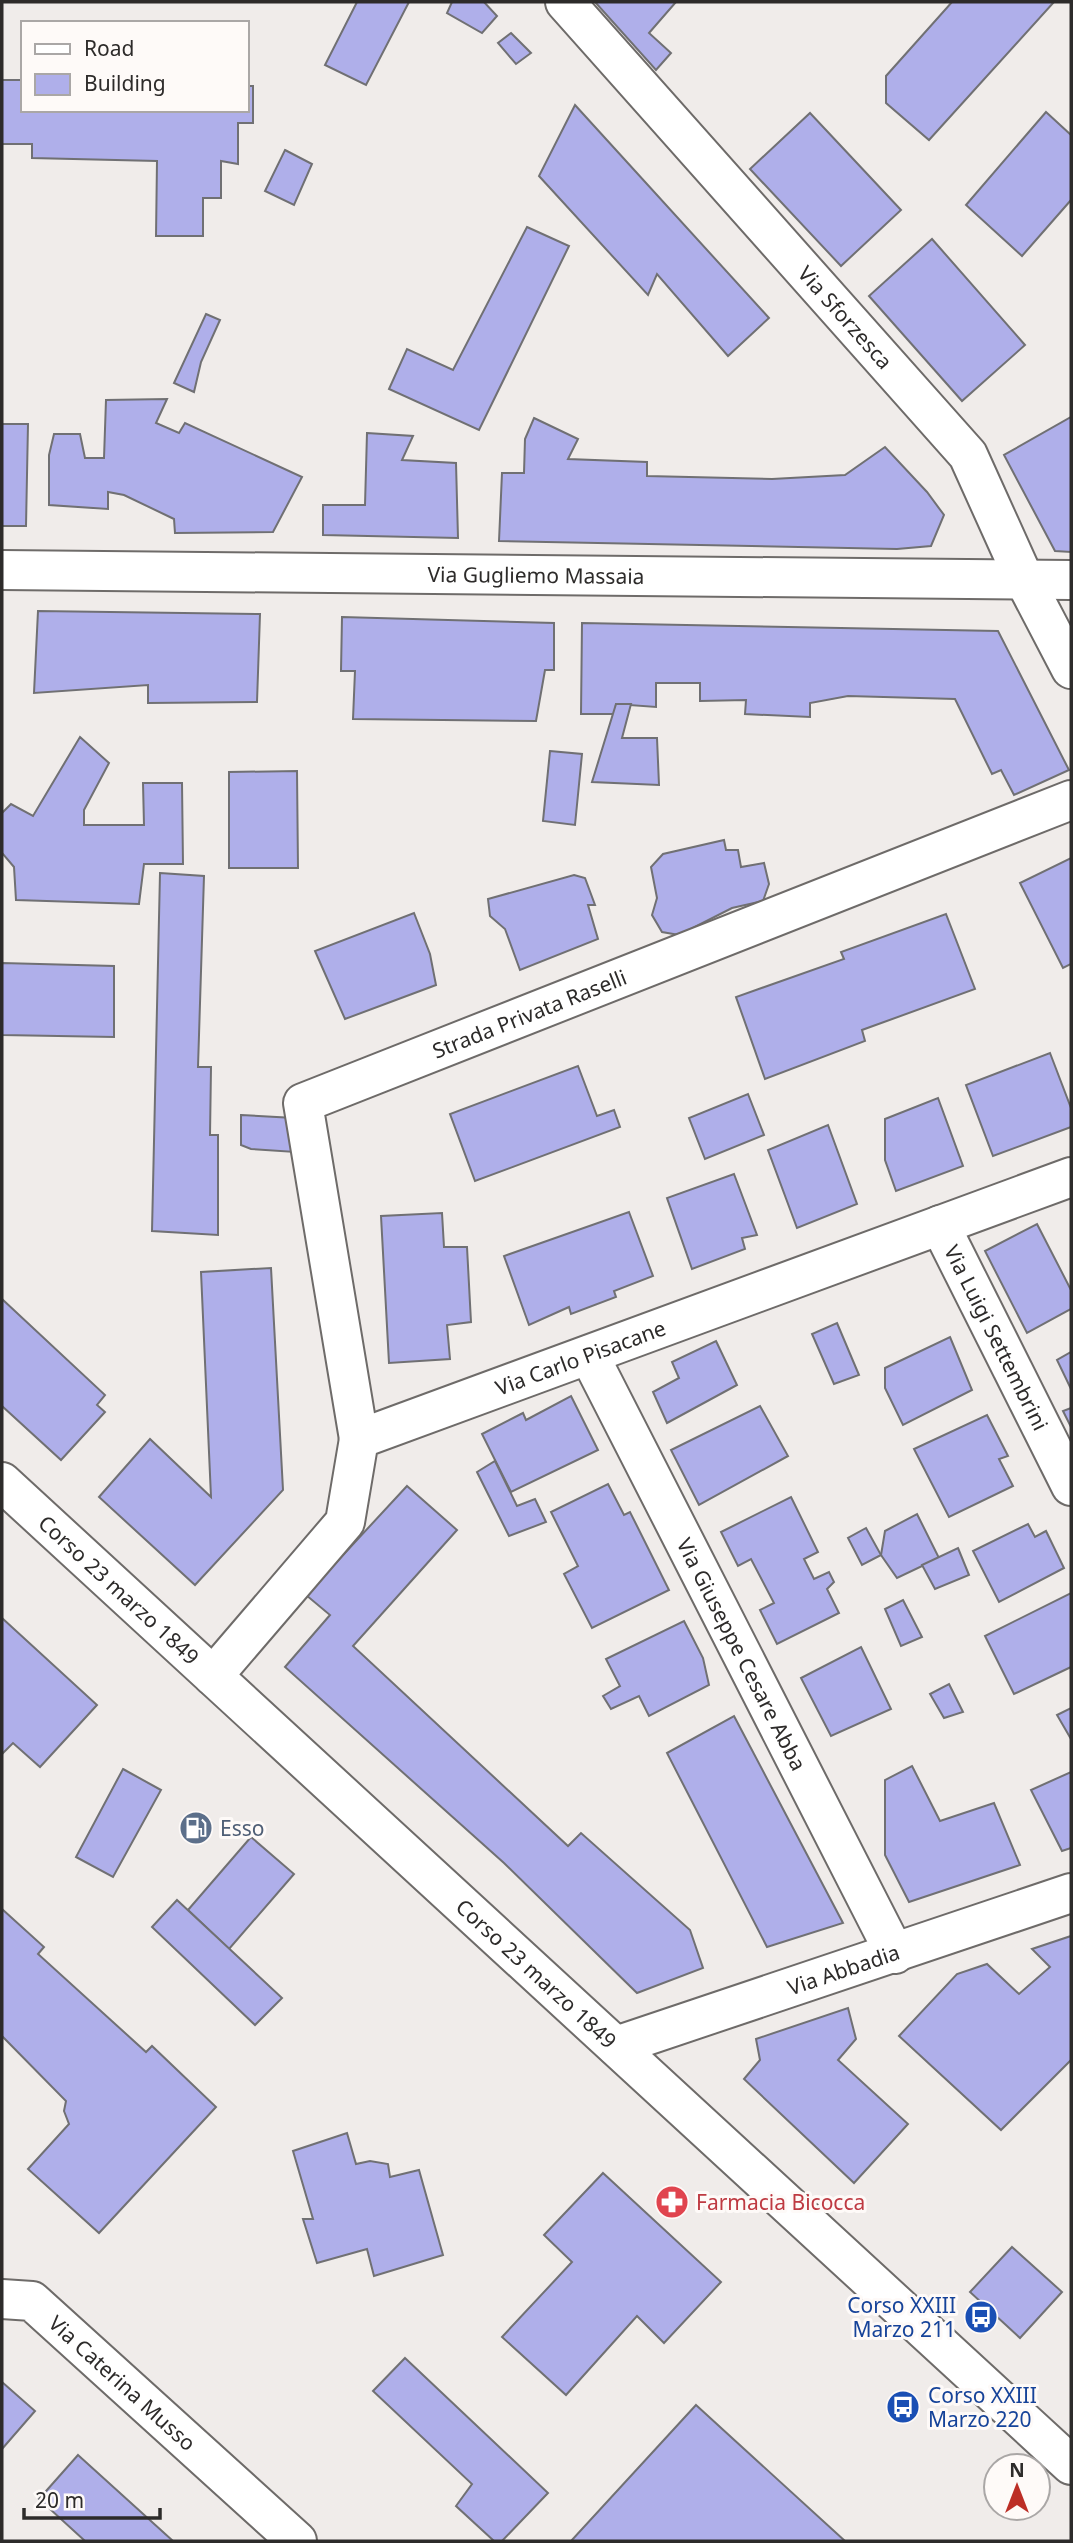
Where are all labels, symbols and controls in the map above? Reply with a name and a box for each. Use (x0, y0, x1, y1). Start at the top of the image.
legend (21, 21, 248, 112)
text: Road (84, 34, 134, 62)
text: Building (84, 69, 166, 97)
street label: Via Sforzesca (792, 260, 899, 375)
street label: Via Gugliemo Massaia (427, 560, 645, 590)
street label: Strada Privata Raselli (428, 963, 631, 1065)
street label: Via Luigi Settembrini (938, 1240, 1055, 1435)
street label: Via Carlo Pisacane (491, 1313, 669, 1402)
street label: Corso 23 marzo 1849 (33, 1509, 205, 1671)
street label: Via Giuseppe Cesare Abba (671, 1533, 813, 1775)
fuel station icon: Esso (177, 1809, 215, 1847)
place label: Esso (220, 1814, 265, 1842)
street label: Corso 23 marzo 1849 (450, 1892, 623, 2054)
street label: Via Abbadia (784, 1938, 903, 2001)
pharmacy icon: Farmacia Bicocca (653, 2183, 691, 2221)
place label: Farmacia Bicocca (696, 2188, 865, 2216)
place label: Corso XXIII Marzo 211 (847, 2291, 956, 2343)
bus stop icon: Corso XXIII Marzo 211 (962, 2298, 1000, 2336)
street label: Via Caterina Musso (43, 2309, 202, 2457)
place label: Corso XXIII Marzo 220 (928, 2381, 1037, 2433)
bus stop icon: Corso XXIII Marzo 220 (884, 2388, 922, 2426)
north arrow (982, 2452, 1052, 2522)
text: N (1009, 2457, 1025, 2483)
scale bar (24, 2476, 161, 2520)
text: 20 m (35, 2486, 84, 2514)

